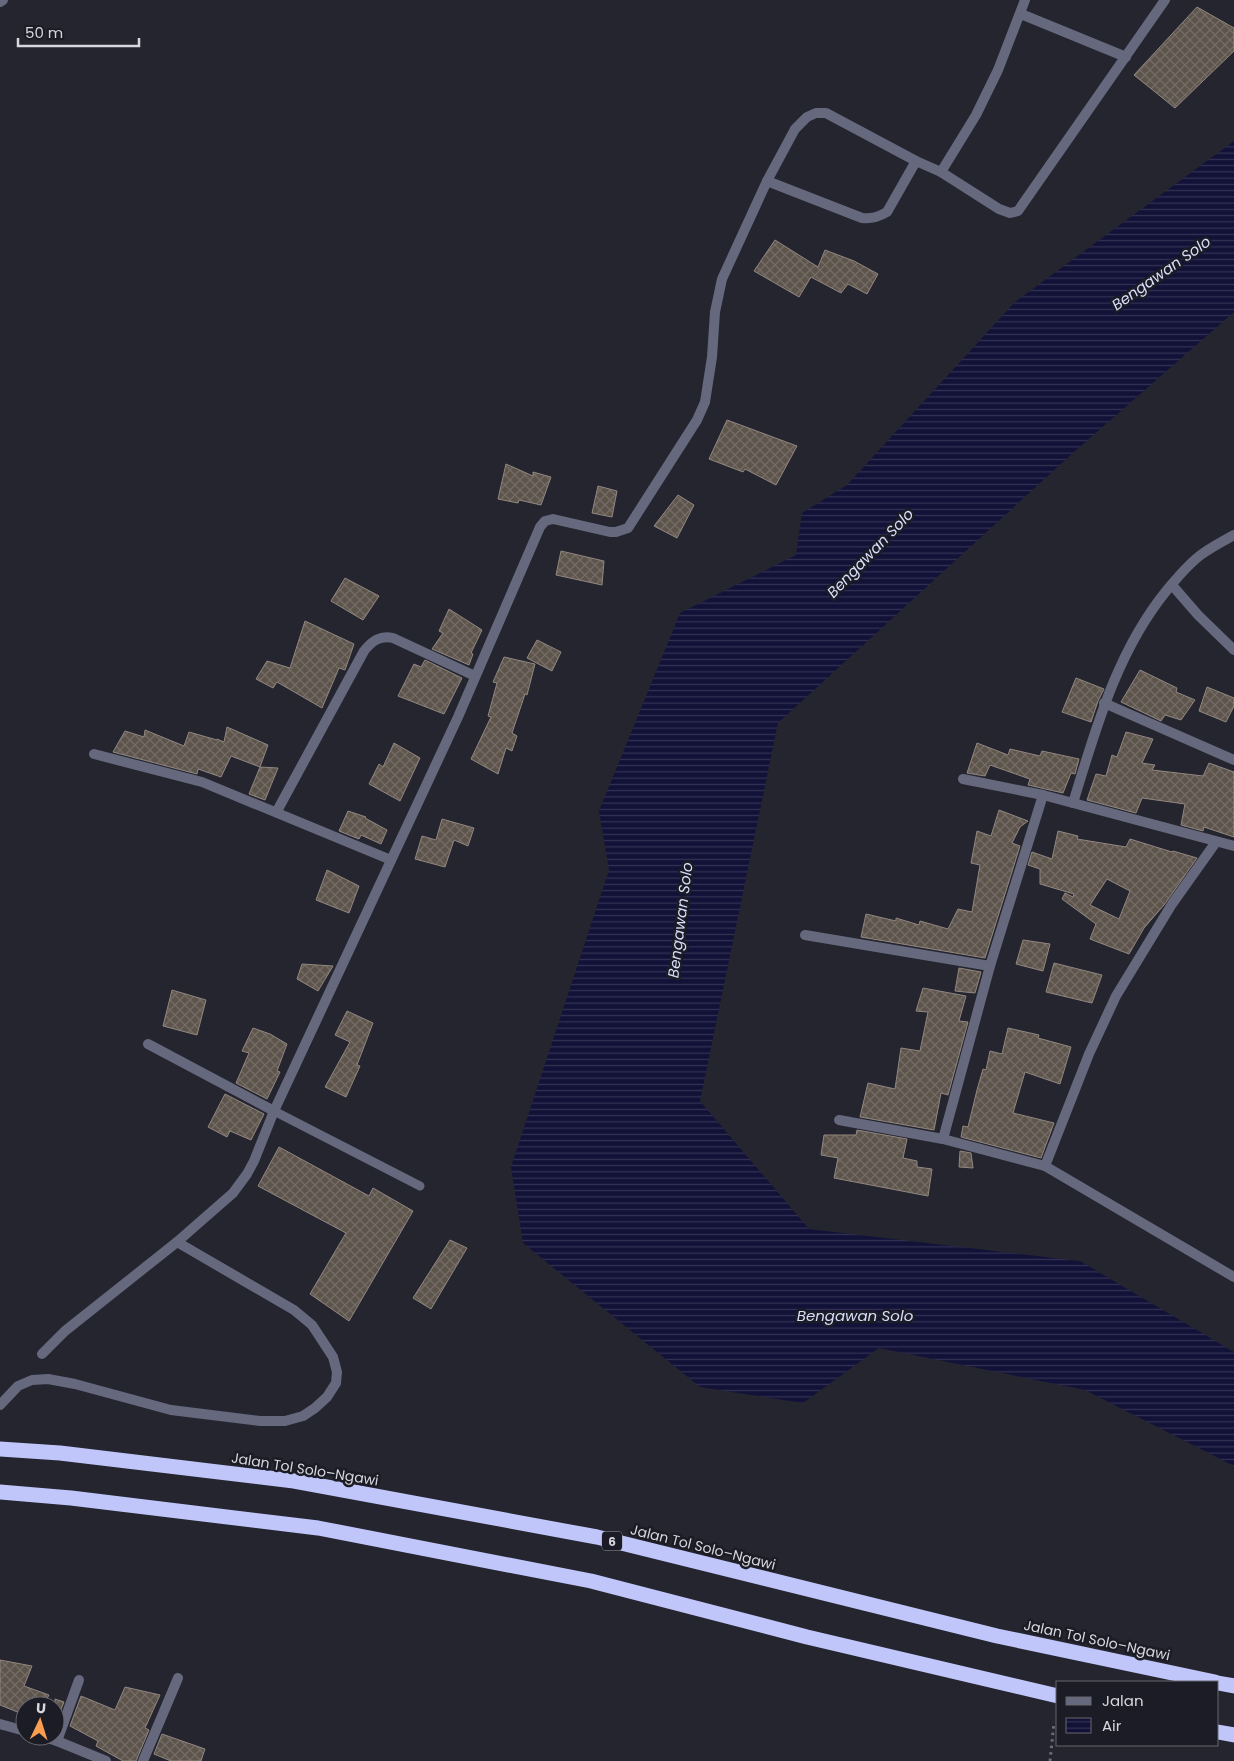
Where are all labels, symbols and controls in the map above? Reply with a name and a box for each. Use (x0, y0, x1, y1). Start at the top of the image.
scale bar (18, 15, 139, 47)
text: 50 m (25, 22, 63, 43)
water label: Bengawan Solo (1107, 231, 1215, 315)
water label: Bengawan Solo (822, 504, 918, 602)
water label: Bengawan Solo (662, 861, 698, 979)
water label: Bengawan Solo (797, 1305, 913, 1326)
street label: Jalan Tol Solo–Ngawi (230, 1447, 380, 1491)
street label: Jalan Tol Solo–Ngawi (628, 1519, 778, 1575)
road number: 6 (602, 1532, 622, 1550)
street label: Jalan Tol Solo–Ngawi (1022, 1615, 1172, 1665)
legend (1056, 1681, 1219, 1746)
text: Jalan (1102, 1690, 1144, 1711)
north arrow (15, 1696, 65, 1746)
text: U (35, 1698, 47, 1718)
text: Air (1102, 1715, 1122, 1736)

